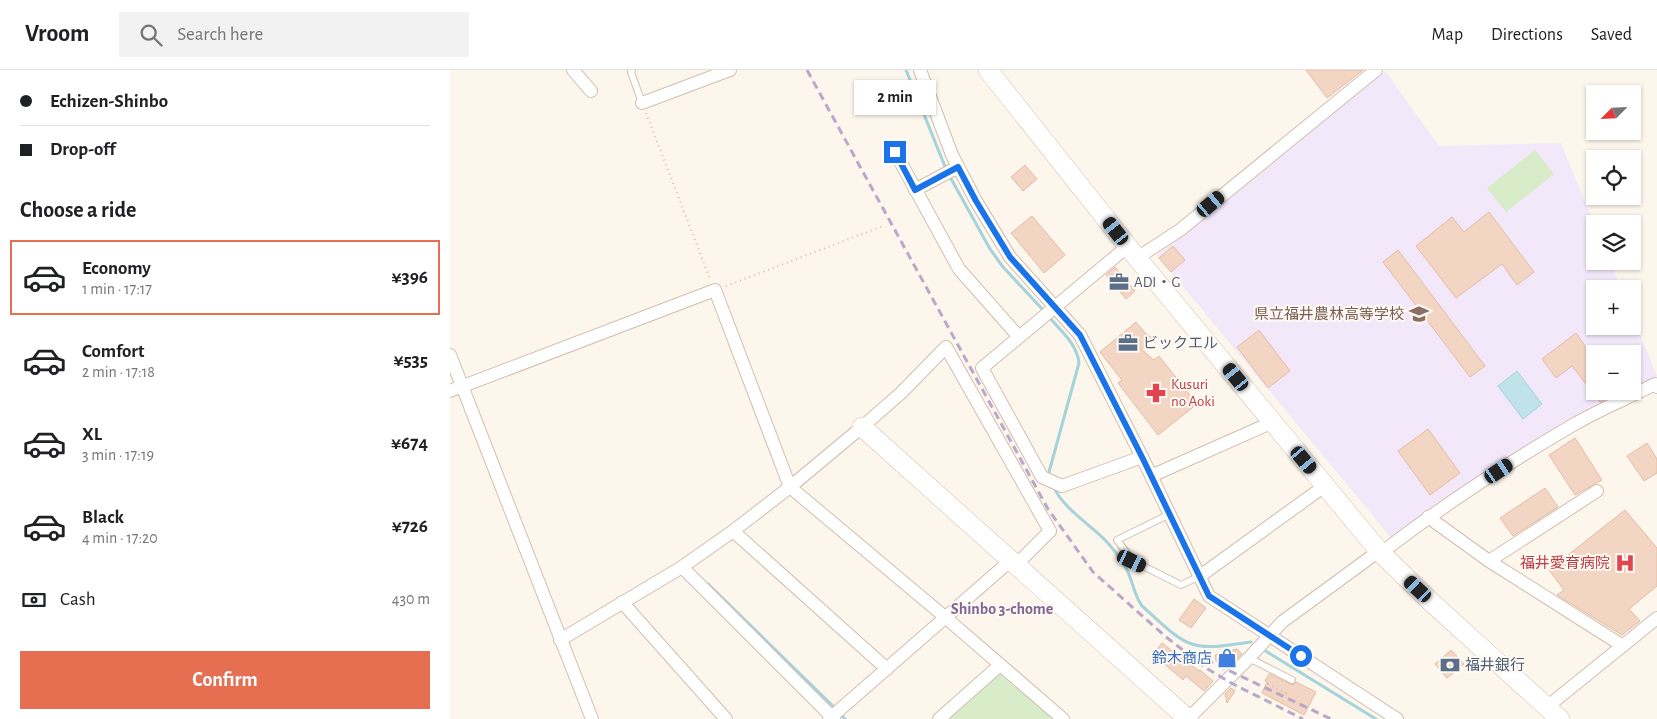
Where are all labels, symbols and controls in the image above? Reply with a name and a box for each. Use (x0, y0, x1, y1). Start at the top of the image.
search box (119, 12, 469, 57)
icon: search (137, 21, 165, 49)
text: Vroom (25, 22, 89, 46)
text: Search here (177, 25, 263, 44)
text: Map (1432, 26, 1463, 44)
text: Directions (1491, 26, 1563, 44)
text: Saved (1591, 26, 1632, 44)
callout: 2 min (854, 79, 936, 114)
north arrow (1586, 85, 1641, 140)
map controls (1586, 85, 1641, 400)
text: 2 min (877, 89, 913, 105)
text: Echizen-Shinbo (50, 92, 168, 111)
text: Drop-off (50, 140, 115, 159)
route end (884, 141, 906, 163)
button: locate (1586, 150, 1641, 205)
car (1194, 189, 1227, 219)
text: Choose a ride (20, 199, 136, 221)
car (1100, 215, 1131, 247)
button: layers (1586, 215, 1641, 270)
icon: car (22, 255, 67, 300)
text: Economy (82, 259, 151, 278)
text: ¥396 (391, 268, 428, 287)
office icon: ADI・G (1108, 271, 1130, 293)
place label: ADI・G (1134, 275, 1180, 290)
button: + (1586, 280, 1641, 335)
text: 1 min · 17:17 (82, 281, 152, 297)
school or university icon: 県立福井農林高等学校 (1408, 303, 1430, 325)
place label: 県立福井農林高等学校 (1254, 305, 1404, 322)
office icon: ビックエル (1117, 332, 1139, 354)
place label: ビックエル (1143, 335, 1218, 351)
icon: car (22, 338, 67, 383)
text: Comfort (82, 342, 144, 361)
button: − (1586, 345, 1641, 400)
text: ¥535 (393, 351, 428, 370)
car (1220, 361, 1251, 393)
text: 2 min · 17:18 (82, 364, 155, 380)
place label: Kusuri no Aoki (1171, 377, 1215, 409)
pharmacy icon: Kusuri no Aoki (1145, 382, 1167, 404)
icon: car (22, 421, 67, 466)
text: XL (82, 425, 102, 444)
text: ¥674 (391, 434, 428, 453)
car (1288, 444, 1319, 476)
text: 3 min · 17:19 (82, 447, 154, 463)
car (1482, 456, 1515, 486)
icon: car (22, 504, 67, 549)
text: Black (82, 508, 124, 527)
text: ¥726 (392, 517, 428, 536)
text: 4 min · 17:20 (82, 530, 158, 546)
car (1115, 548, 1148, 574)
hospital icon: 福井愛育病院 (1614, 552, 1636, 574)
place label: 福井愛育病院 (1520, 554, 1610, 571)
car (1401, 573, 1434, 605)
icon: cash (20, 586, 48, 614)
text: Cash (60, 590, 96, 609)
text: 430 m (392, 591, 430, 607)
district label: Shinbo 3-chome (951, 601, 1054, 617)
route start (1290, 645, 1312, 667)
shop icon: 鈴木商店 (1216, 647, 1238, 669)
place label: 鈴木商店 (1152, 650, 1212, 666)
button: Confirm (20, 651, 430, 709)
bank icon: 福井銀行 (1439, 654, 1461, 676)
place label: 福井銀行 (1465, 656, 1525, 673)

